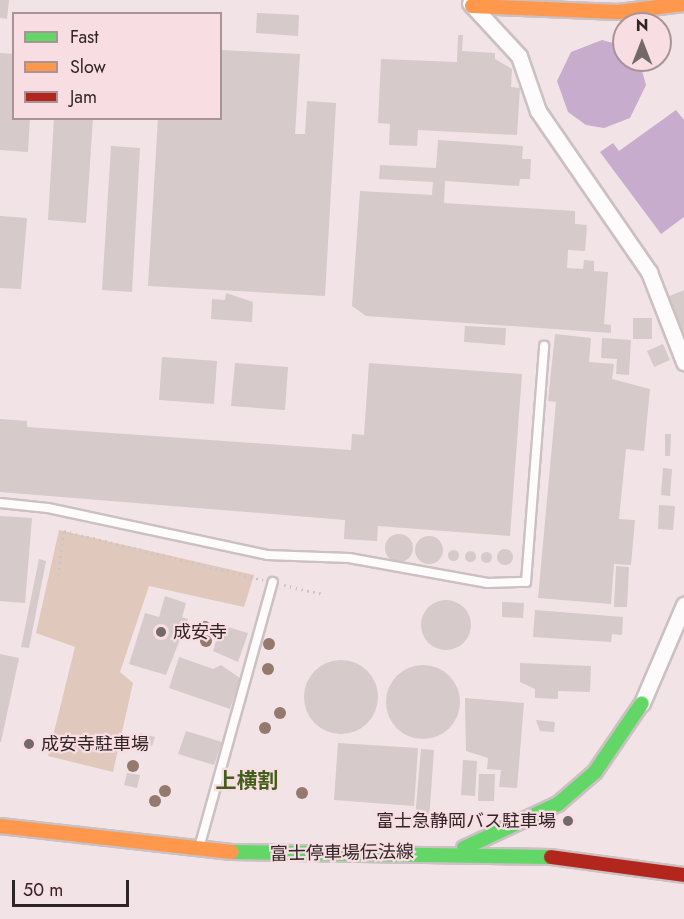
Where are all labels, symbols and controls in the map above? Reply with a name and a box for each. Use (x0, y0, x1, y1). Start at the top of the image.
legend (12, 12, 222, 120)
north arrow (612, 12, 672, 72)
text: N (636, 14, 648, 37)
text: Fast (70, 24, 99, 50)
text: Slow (70, 54, 106, 80)
text: Jam (70, 84, 97, 110)
place label: 成安寺 (173, 621, 227, 643)
marker: 成安寺 (154, 625, 168, 639)
place label: 成安寺駐車場 (41, 733, 149, 755)
marker: 成安寺駐車場 (22, 737, 36, 751)
district label: 上横割 (216, 768, 278, 794)
place label: 富士急静岡バス駐車場 (376, 810, 556, 832)
marker: 富士急静岡バス駐車場 (561, 814, 575, 828)
street label: 富士停車場伝法線 (270, 841, 414, 865)
scale bar (15, 868, 132, 906)
text: 50 m (23, 877, 63, 903)

